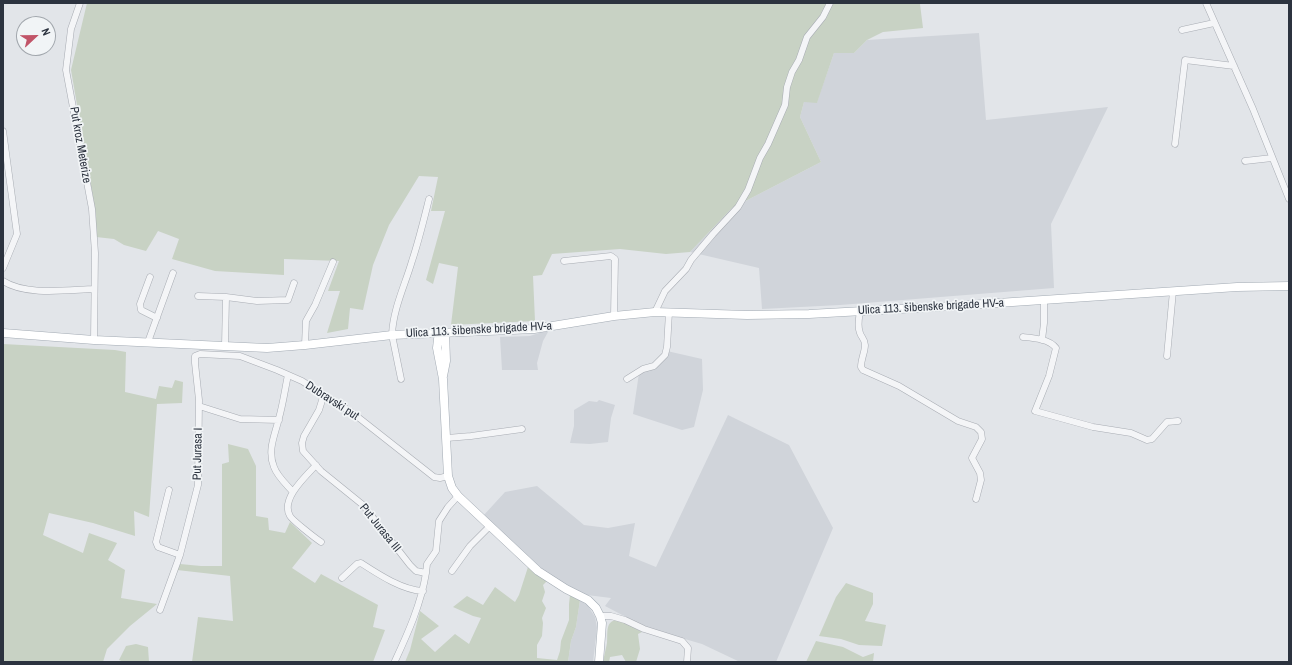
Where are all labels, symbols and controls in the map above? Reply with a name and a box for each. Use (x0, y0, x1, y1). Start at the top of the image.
north arrow (16, 16, 56, 56)
text: N (38, 26, 54, 38)
street label: Put kroz Meterize (66, 106, 94, 184)
street label: Ulica 113. šibenske brigade HV-a (858, 296, 1004, 318)
street label: Ulica 113. šibenske brigade HV-a (406, 319, 552, 341)
street label: Dubravski put (303, 378, 361, 424)
street label: Put Jurasa I (190, 428, 206, 480)
street label: Put Jurasa III (356, 501, 404, 555)

